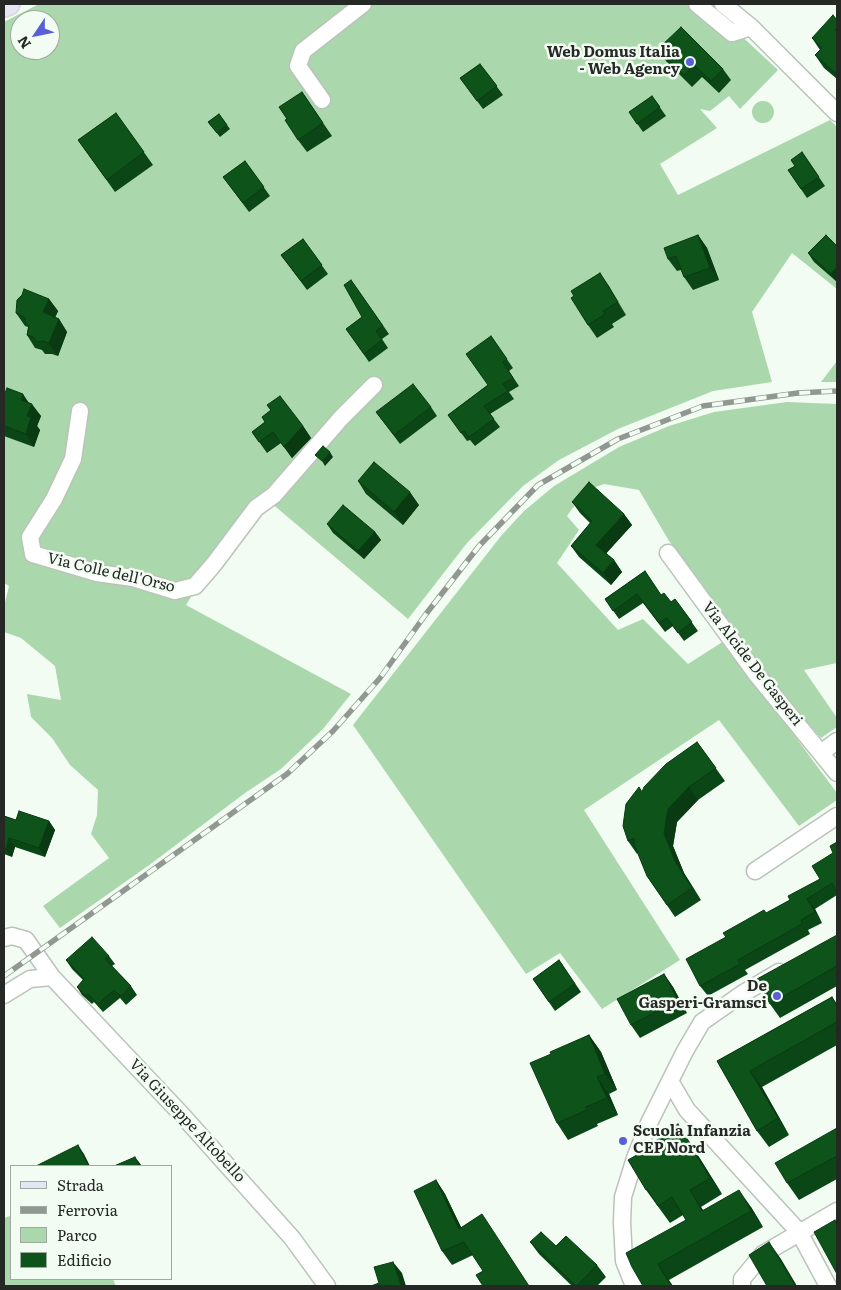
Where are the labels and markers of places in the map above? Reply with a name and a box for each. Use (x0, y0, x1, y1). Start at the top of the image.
place label: Web Domus Italia - Web Agency (547, 44, 680, 79)
marker: Web Domus Italia - Web Agency (684, 56, 696, 68)
place label: De Gasperi-Gramsci (638, 978, 767, 1013)
marker: De Gasperi-Gramsci (771, 990, 783, 1002)
place label: Scuola Infanzia CEP Nord (633, 1123, 751, 1158)
marker: Scuola Infanzia CEP Nord (617, 1135, 629, 1147)

